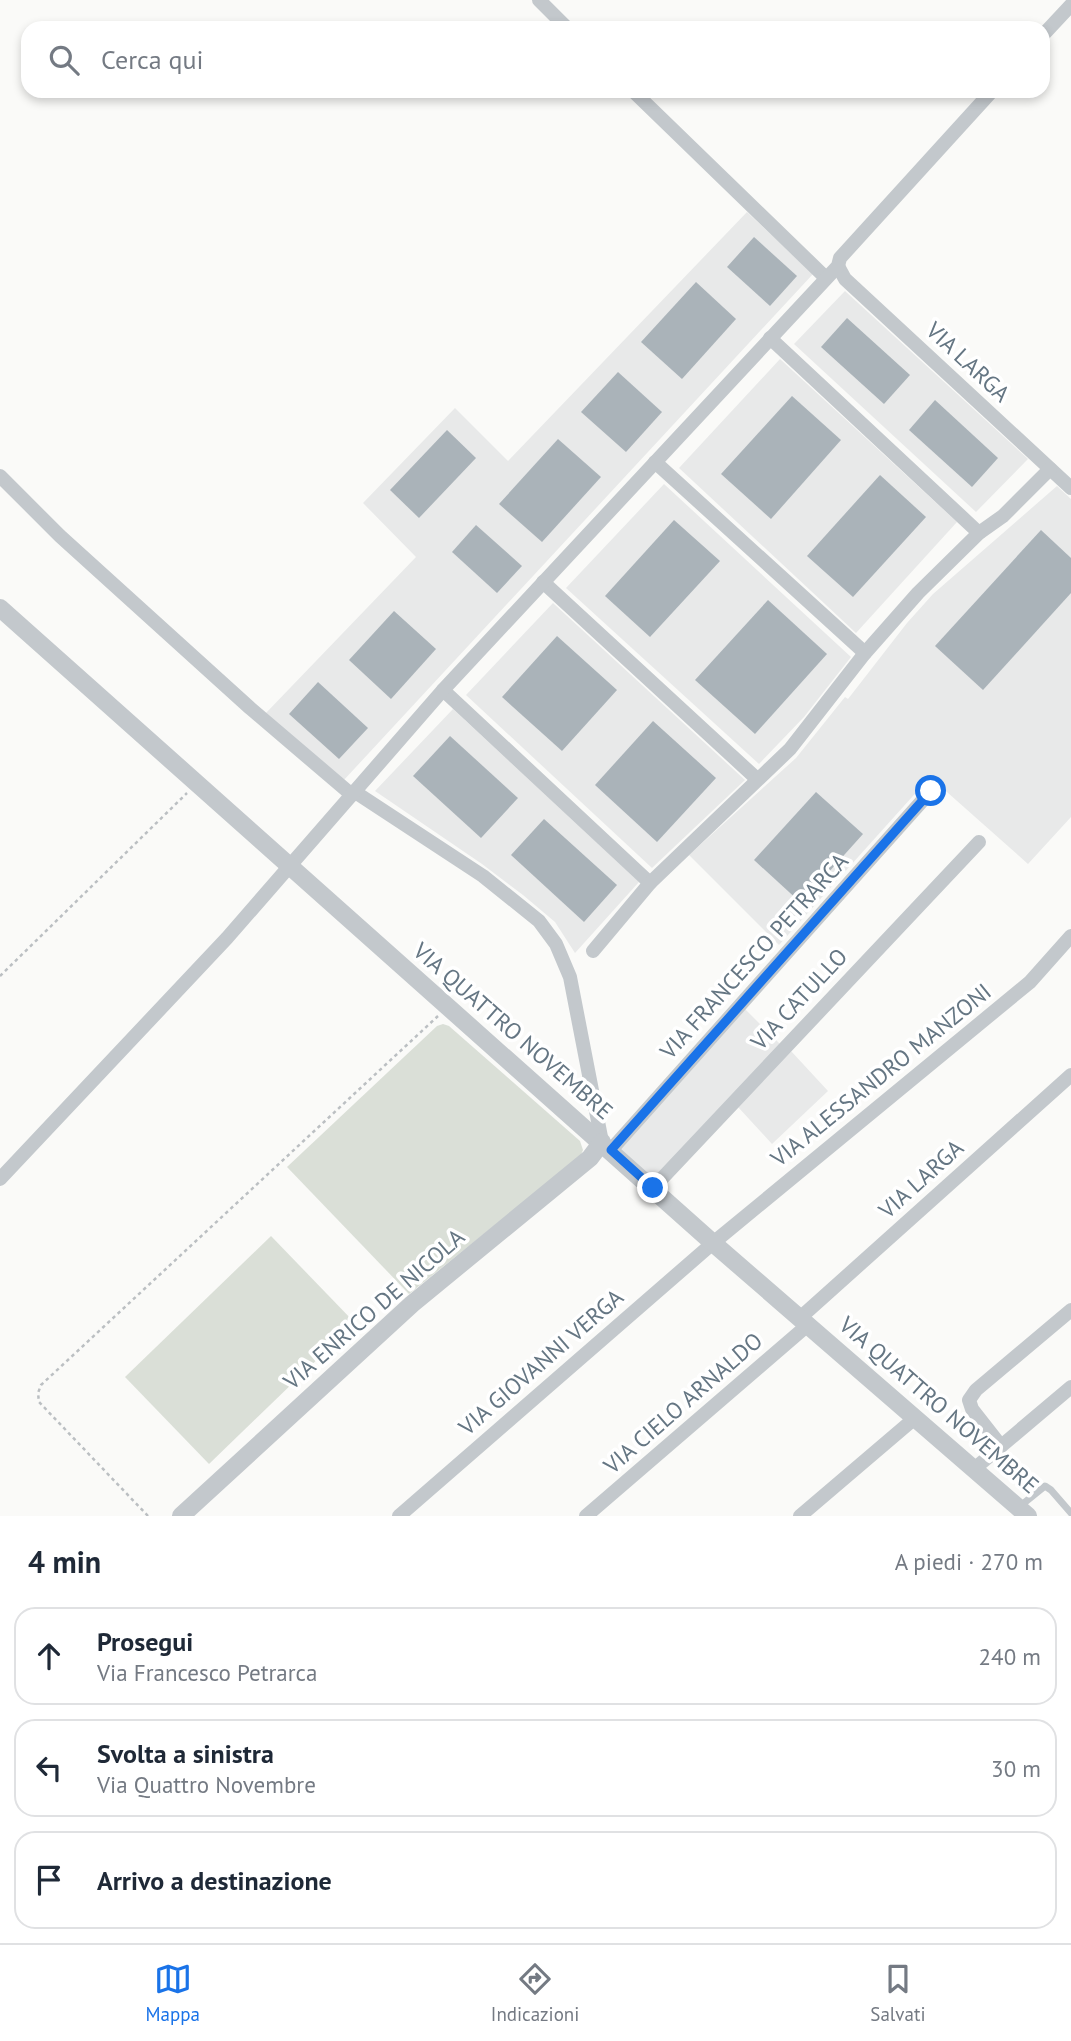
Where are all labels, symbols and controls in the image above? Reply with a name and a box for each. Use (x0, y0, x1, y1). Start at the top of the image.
search box (21, 21, 1050, 98)
icon: search (45, 41, 83, 79)
text: Cerca qui (101, 43, 204, 76)
street label: VIA LARGA (920, 315, 1017, 408)
route start (915, 775, 946, 806)
street label: VIA FRANCESCO PETRARCA (653, 846, 854, 1066)
street label: VIA QUATTRO NOVEMBRE (407, 935, 619, 1125)
street label: VIA CATULLO (744, 942, 853, 1056)
street label: VIA ALESSANDRO MANZONI (764, 977, 997, 1173)
street label: VIA LARGA (872, 1133, 969, 1225)
route end (637, 1172, 668, 1203)
street label: VIA ENRICO DE NICOLA (276, 1222, 471, 1396)
street label: VIA GIOVANNI VERGA (452, 1282, 629, 1442)
street label: VIA QUATTRO NOVEMBRE (833, 1309, 1045, 1499)
street label: VIA CIELO ARNALDO (597, 1326, 768, 1480)
text: 4 min (28, 1542, 101, 1581)
text: A piedi · 270 m (895, 1547, 1043, 1576)
text: Prosegui (97, 1625, 193, 1658)
icon: ahead (30, 1637, 68, 1675)
text: 240 m (979, 1642, 1041, 1671)
text: Via Francesco Petrarca (97, 1658, 317, 1687)
text: Svolta a sinistra (97, 1737, 274, 1770)
icon: left (30, 1749, 68, 1787)
text: 30 m (991, 1754, 1041, 1783)
text: Via Quattro Novembre (97, 1770, 316, 1799)
icon: arrive (30, 1861, 68, 1899)
text: Arrivo a destinazione (97, 1864, 332, 1897)
tab: Mappa (145, 1960, 200, 2026)
tab: Indicazioni (491, 1960, 579, 2026)
tab: Salvati (870, 1960, 925, 2026)

